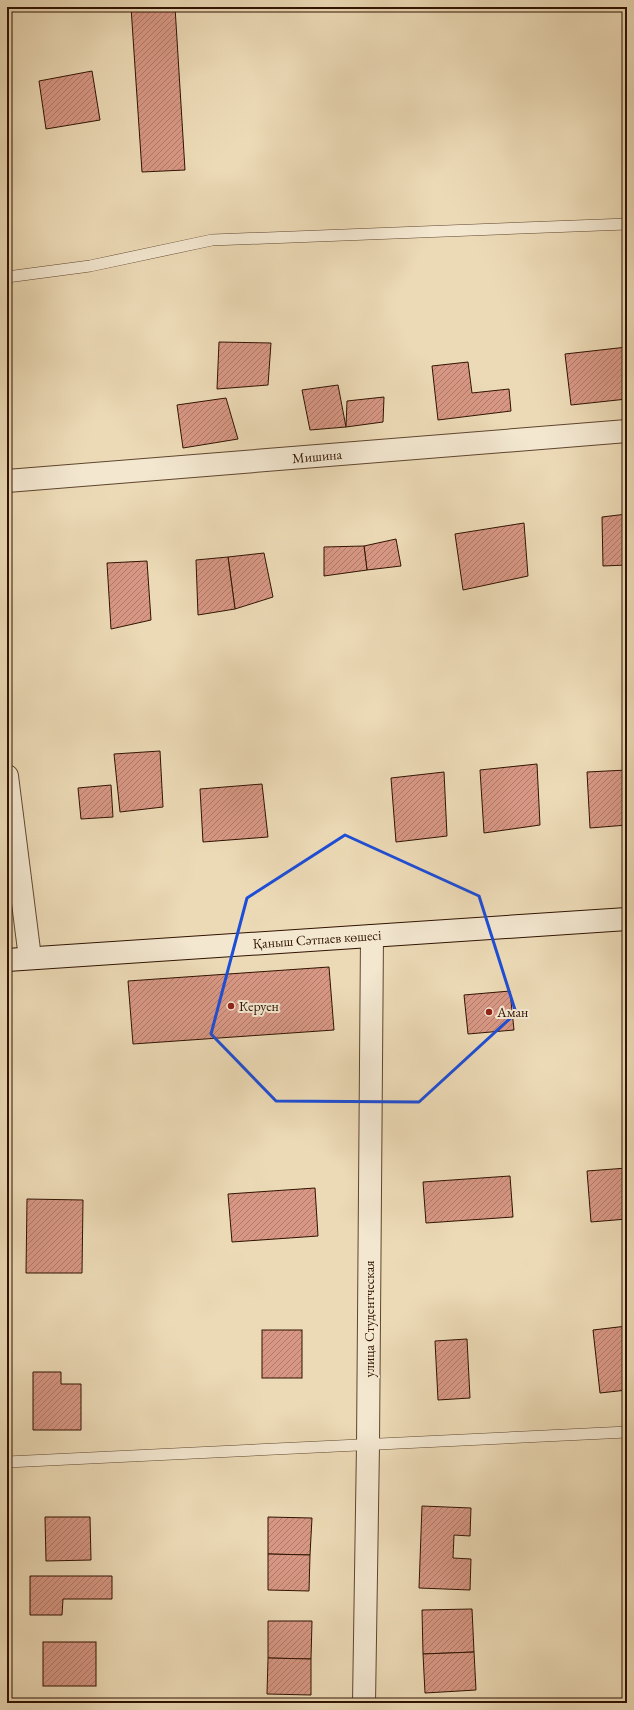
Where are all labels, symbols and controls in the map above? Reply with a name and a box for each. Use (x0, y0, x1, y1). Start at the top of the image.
street label: Мишина (291, 445, 343, 467)
street label: Қаныш Сәтпаев көшесі (252, 925, 382, 952)
place label: Керуен (239, 997, 279, 1015)
marker: Керуен (226, 1001, 236, 1011)
place label: Аман (496, 1003, 528, 1021)
marker: Аман (484, 1007, 494, 1017)
street label: улица Студентческая (360, 1260, 378, 1378)

